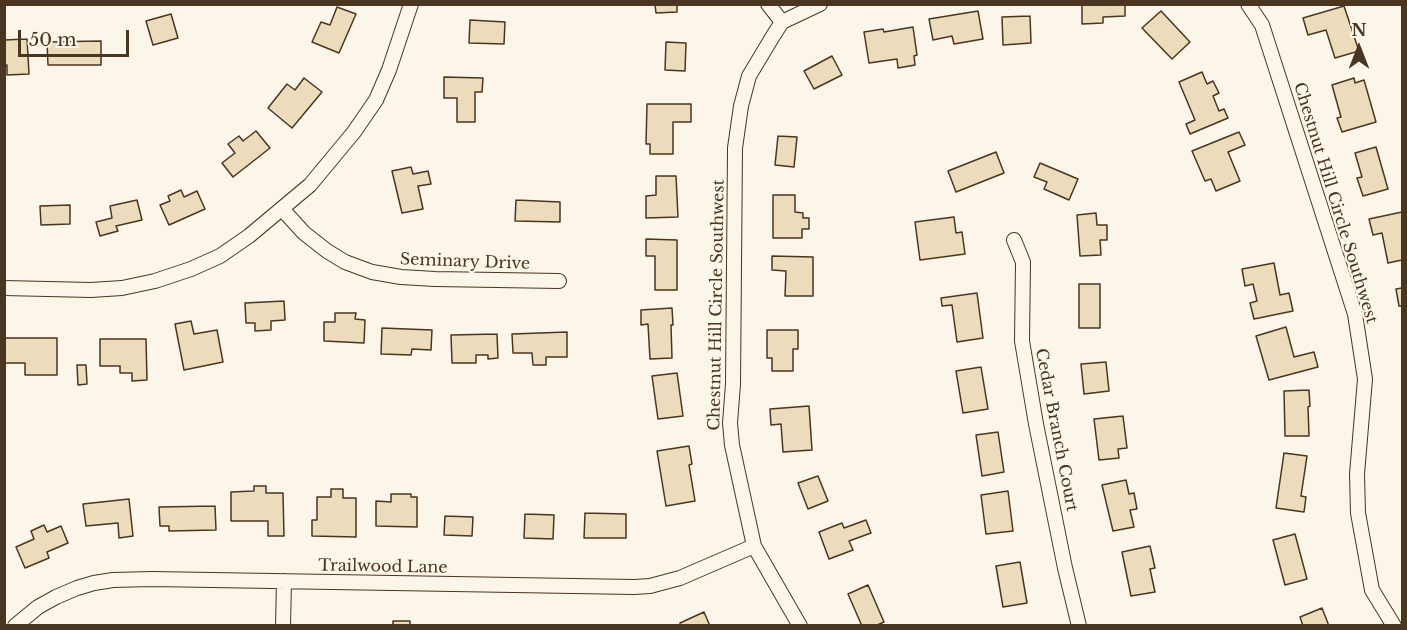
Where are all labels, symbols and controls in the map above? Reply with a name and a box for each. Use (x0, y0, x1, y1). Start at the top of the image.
scale bar (21, 18, 132, 56)
north arrow (1329, 18, 1389, 78)
text: N (1351, 20, 1367, 40)
text: 50 m (29, 29, 77, 51)
street label: Chestnut Hill Circle Southwest (1289, 80, 1381, 326)
street label: Chestnut Hill Circle Southwest (705, 179, 729, 431)
street label: Seminary Drive (400, 250, 530, 274)
street label: Cedar Branch Court (1031, 347, 1081, 513)
street label: Trailwood Lane (318, 556, 448, 578)

